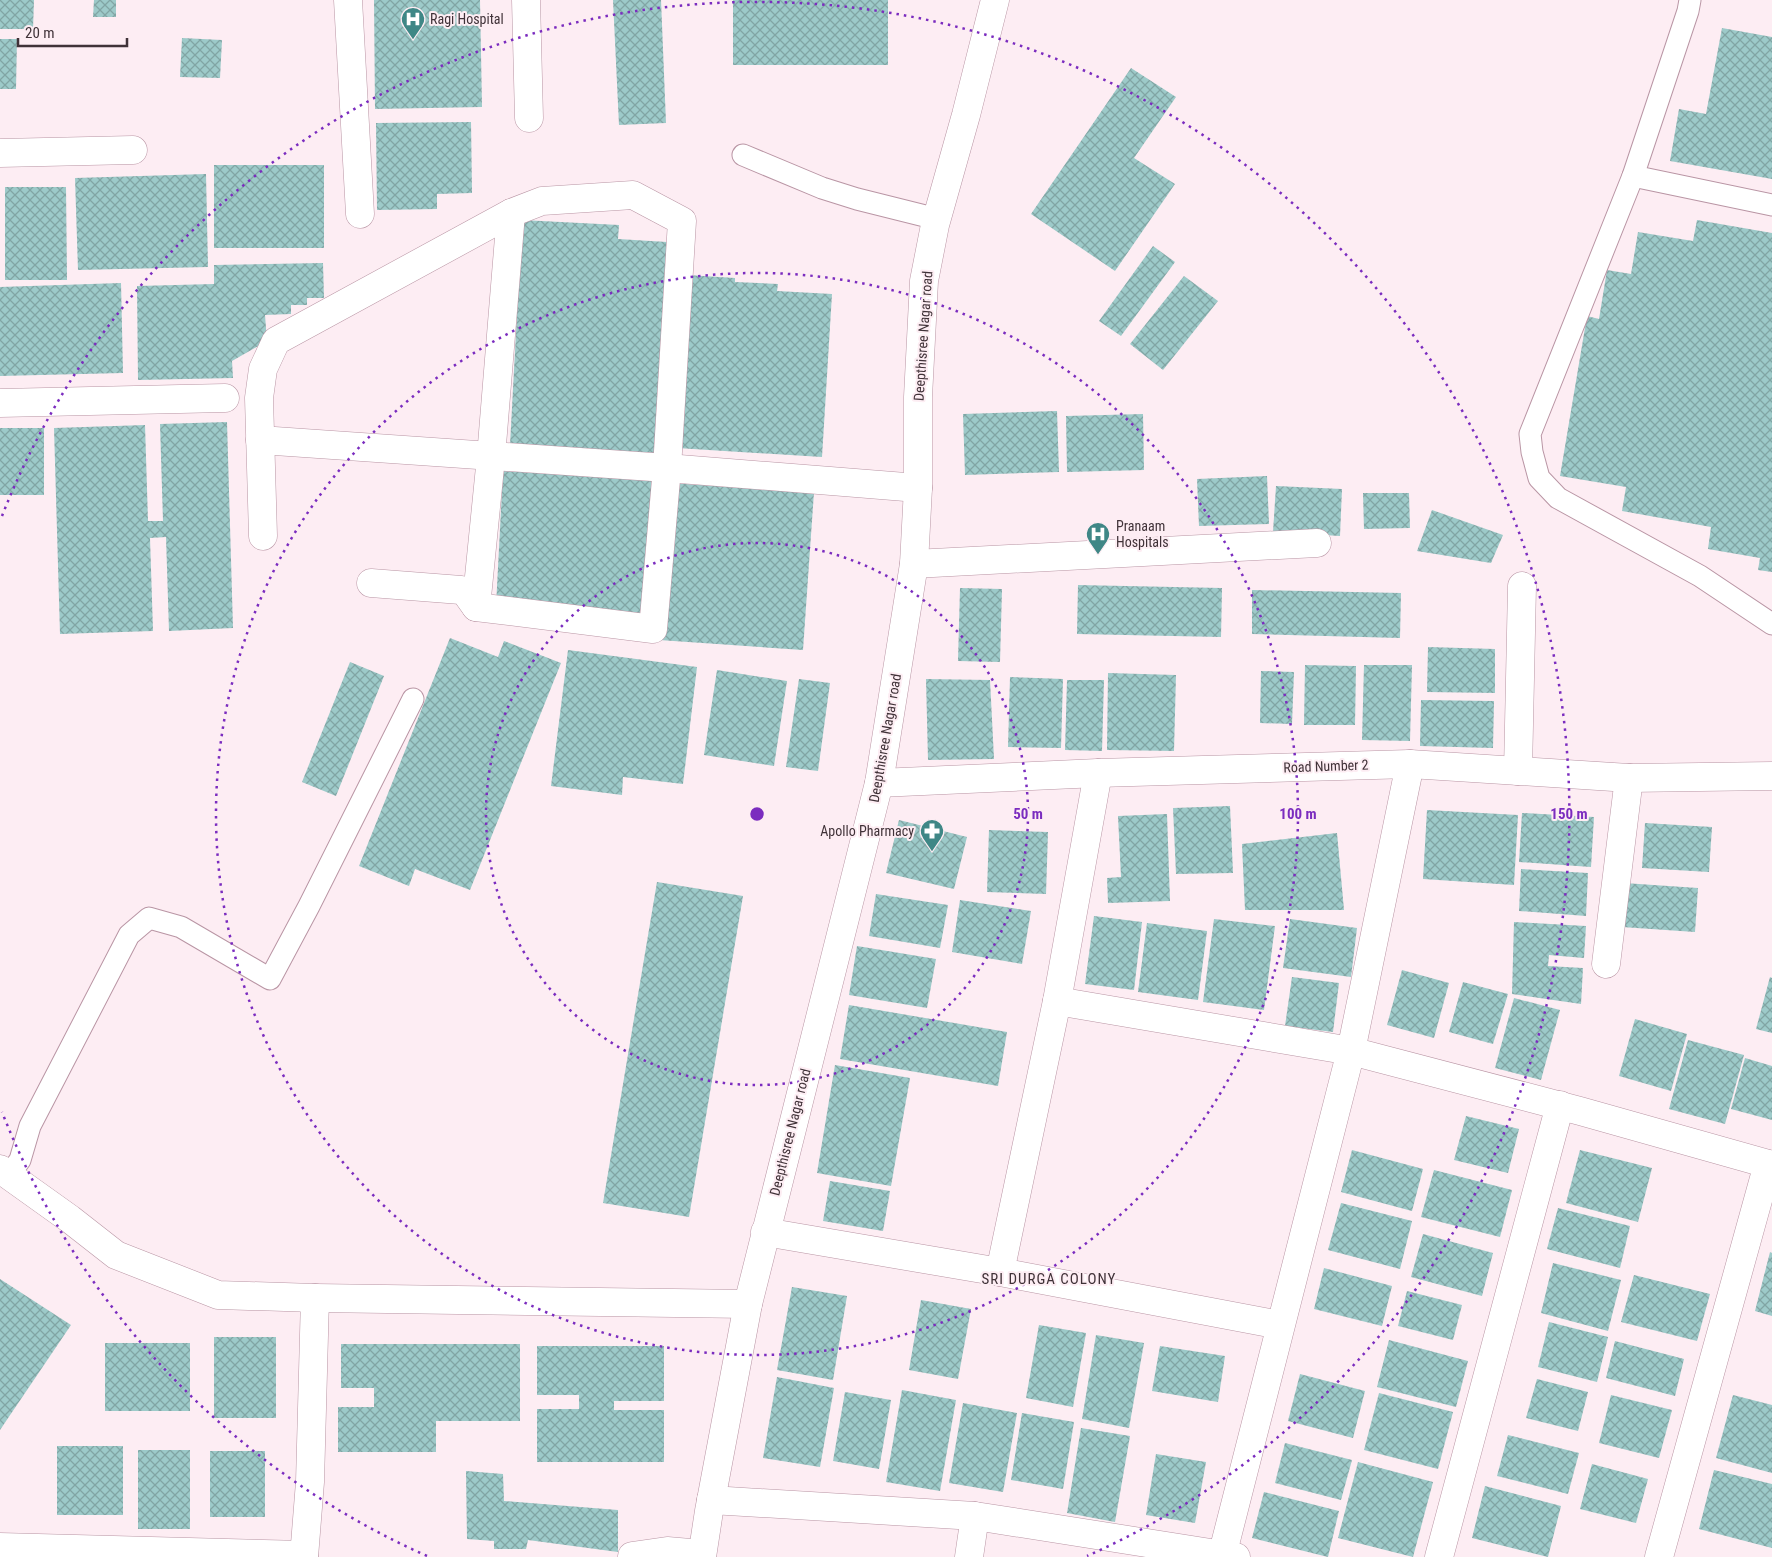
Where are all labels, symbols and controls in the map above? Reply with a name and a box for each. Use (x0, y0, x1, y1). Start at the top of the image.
hospital icon: Ragi Hospital (400, 6, 426, 40)
place label: Ragi Hospital (430, 11, 504, 27)
scale bar (18, 15, 126, 47)
text: 20 m (25, 24, 55, 42)
street label: Deepthisree Nagar road (910, 270, 936, 402)
place label: Pranaam Hospitals (1116, 518, 1169, 550)
hospital icon: Pranaam Hospitals (1085, 521, 1111, 555)
street label: Deepthisree Nagar road (866, 672, 904, 804)
street label: Road Number 2 (1283, 757, 1369, 775)
centre of rings (748, 805, 766, 823)
text: 50 m (1013, 805, 1043, 823)
text: 100 m (1279, 805, 1317, 823)
text: 150 m (1550, 805, 1588, 823)
pharmacy icon: Apollo Pharmacy (919, 818, 945, 852)
place label: Apollo Pharmacy (820, 823, 914, 839)
street label: Deepthisree Nagar road (766, 1067, 814, 1197)
district label: SRI DURGA COLONY (982, 1270, 1117, 1288)

